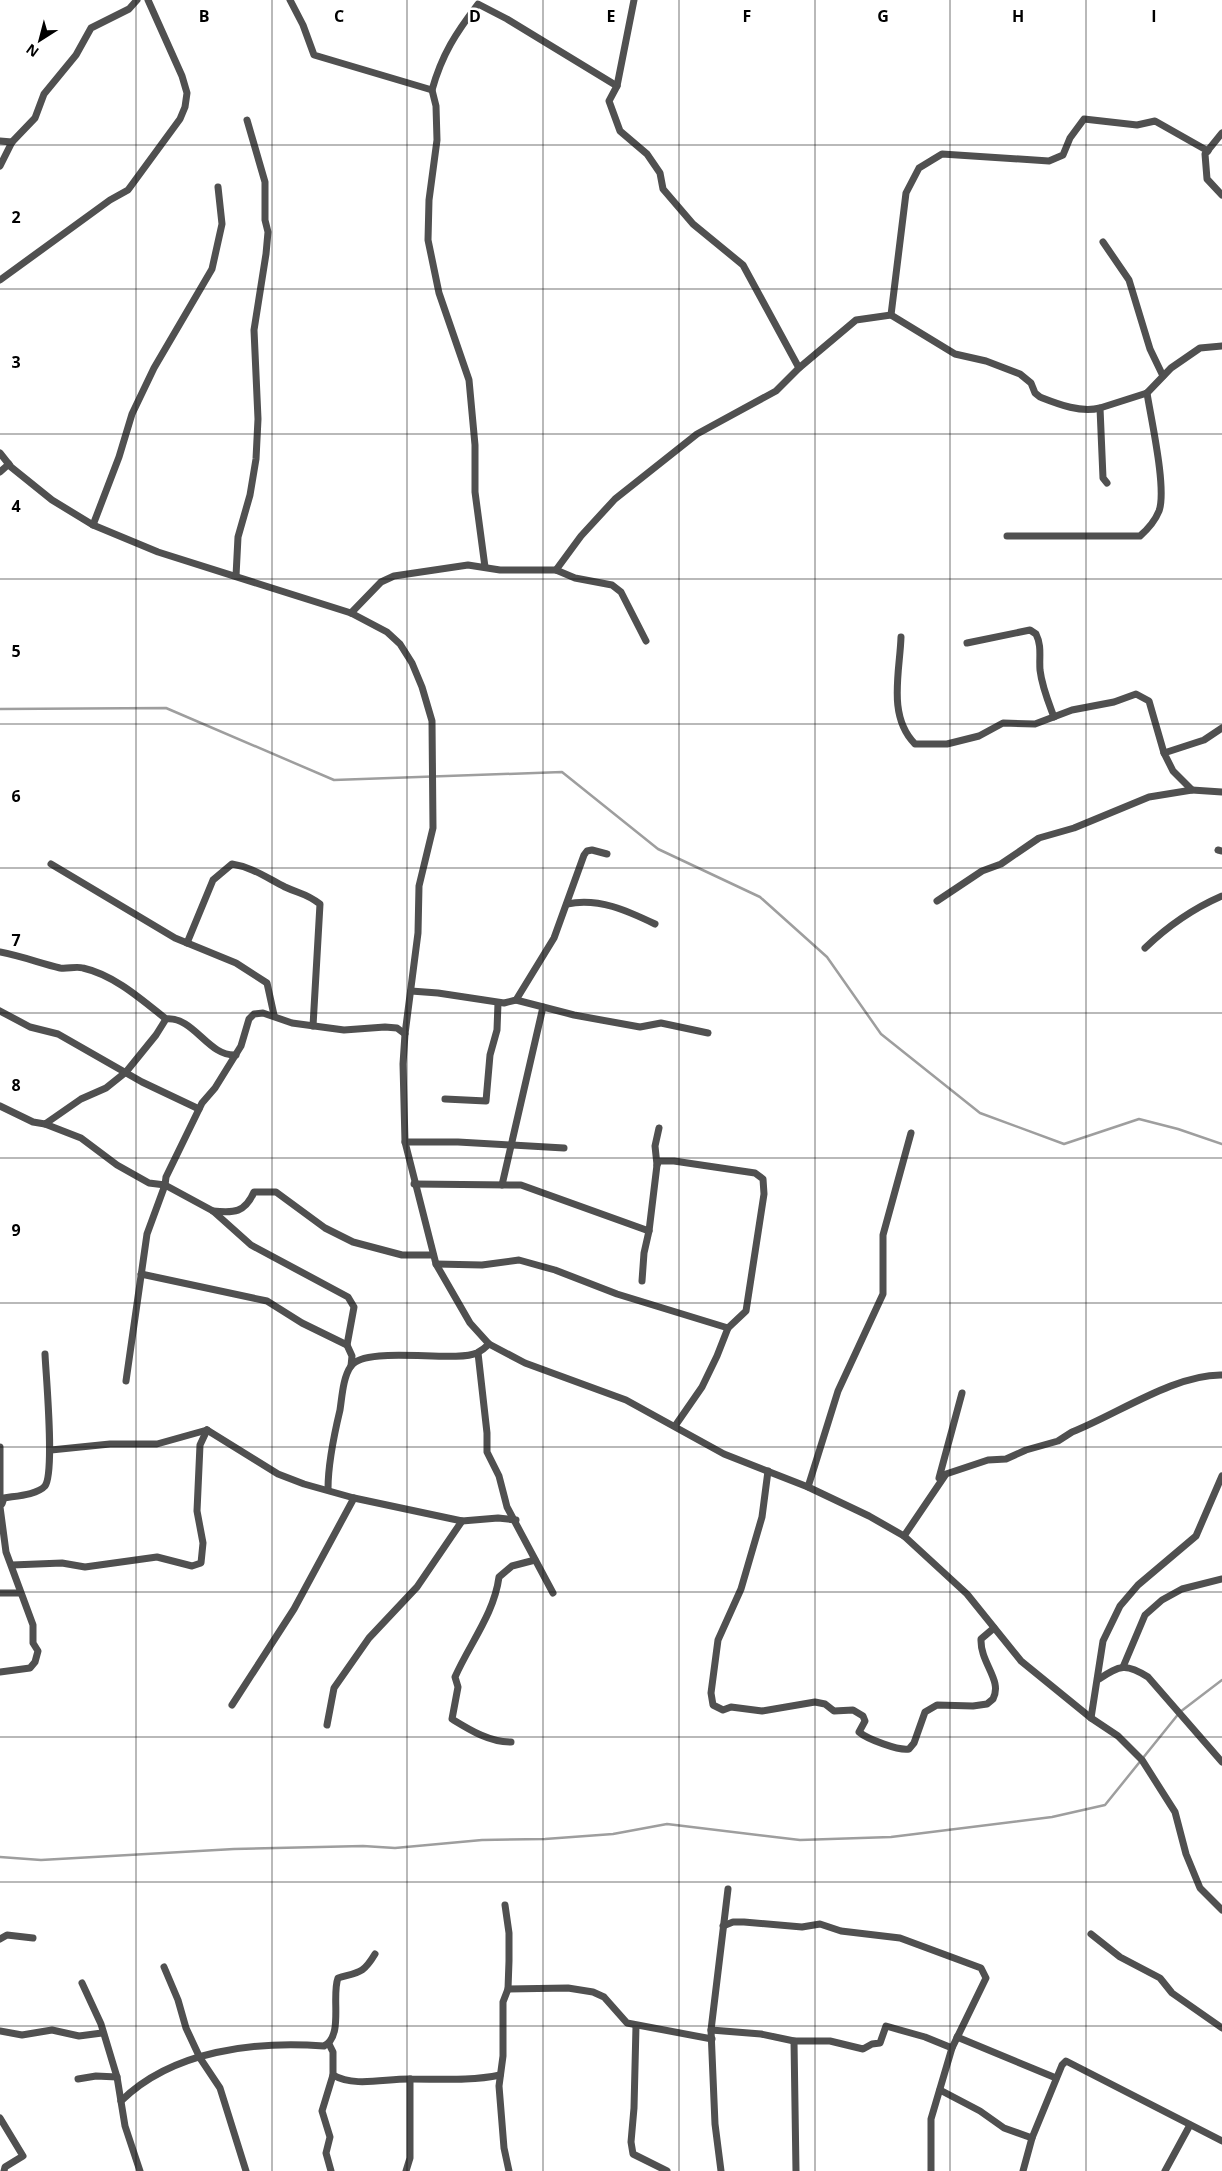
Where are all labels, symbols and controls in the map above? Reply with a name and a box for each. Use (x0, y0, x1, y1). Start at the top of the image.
text: B (199, 5, 209, 27)
text: C (334, 5, 344, 27)
text: D (469, 5, 481, 27)
text: E (607, 5, 616, 27)
text: F (743, 5, 751, 27)
text: G (877, 5, 889, 27)
text: H (1012, 5, 1024, 27)
text: I (1151, 5, 1157, 27)
north arrow (15, 15, 65, 65)
text: N (22, 40, 42, 62)
text: 2 (11, 206, 21, 228)
text: 3 (11, 351, 21, 373)
text: 4 (11, 495, 21, 517)
text: 5 (11, 640, 21, 662)
text: 6 (11, 785, 21, 807)
text: 7 (11, 929, 21, 951)
text: 8 (11, 1074, 21, 1096)
text: 9 (11, 1219, 21, 1241)

